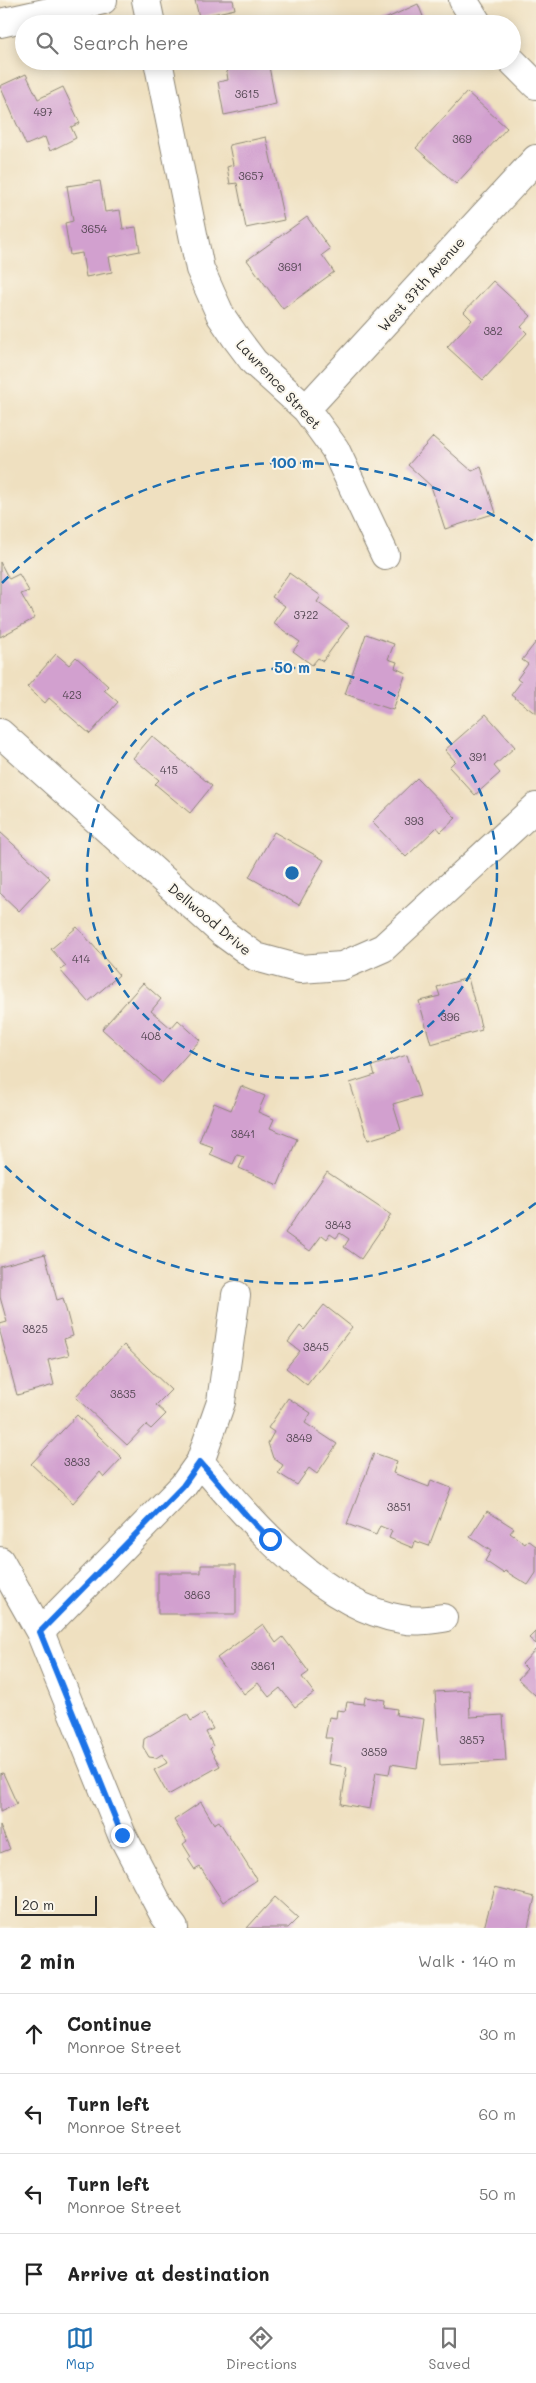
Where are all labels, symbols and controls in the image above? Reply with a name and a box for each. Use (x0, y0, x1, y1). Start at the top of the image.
search box (15, 15, 521, 70)
icon: search (33, 29, 61, 57)
text: Search here (73, 30, 189, 55)
house number: 3615 (235, 86, 259, 101)
house number: 497 (33, 104, 53, 119)
house number: 369 (452, 131, 472, 146)
house number: 3657 (238, 168, 264, 183)
house number: 3654 (81, 221, 108, 236)
street label: West 37th Avenue (373, 233, 469, 335)
house number: 3691 (278, 259, 302, 274)
house number: 382 (483, 323, 503, 338)
street label: Lawrence Street (232, 335, 326, 433)
text: 100 m (270, 452, 314, 472)
house number: 3722 (294, 607, 318, 622)
text: 50 m (274, 657, 310, 677)
house number: 423 (62, 687, 82, 702)
house number: 391 (469, 749, 487, 764)
house number: 415 (160, 762, 178, 777)
house number: 393 (404, 813, 424, 828)
centre of rings (283, 864, 301, 882)
street label: Dellwood Drive (164, 879, 256, 959)
house number: 414 (72, 951, 90, 966)
house number: 396 (440, 1009, 460, 1024)
house number: 408 (141, 1028, 161, 1043)
house number: 3841 (231, 1126, 255, 1141)
house number: 3843 (325, 1217, 352, 1232)
house number: 3825 (22, 1321, 48, 1336)
house number: 3845 (303, 1339, 329, 1354)
house number: 3835 (110, 1386, 136, 1401)
house number: 3849 (286, 1430, 313, 1445)
house number: 3833 (64, 1454, 91, 1469)
house number: 3851 (387, 1499, 411, 1514)
route start (259, 1528, 282, 1551)
house number: 3863 (184, 1587, 211, 1602)
house number: 3861 (251, 1658, 275, 1673)
house number: 3857 (459, 1732, 485, 1747)
house number: 3859 (361, 1744, 388, 1759)
route end (111, 1824, 134, 1847)
scale bar (15, 1893, 98, 1916)
text: 20 m (22, 1895, 54, 1914)
text: 2 min (20, 1947, 75, 1974)
text: Walk · 140 m (418, 1950, 516, 1971)
text: Continue (67, 2011, 152, 2036)
icon: ahead (20, 2020, 48, 2048)
text: 30 m (479, 2023, 516, 2044)
text: Monroe Street (67, 2036, 182, 2057)
text: Turn left (67, 2091, 150, 2116)
icon: left (20, 2100, 48, 2128)
text: 60 m (479, 2103, 516, 2124)
text: Monroe Street (67, 2116, 182, 2137)
text: Turn left (67, 2171, 150, 2196)
icon: left (20, 2180, 48, 2208)
text: 50 m (479, 2183, 516, 2204)
text: Monroe Street (67, 2196, 182, 2217)
icon: arrive (20, 2260, 48, 2288)
text: Arrive at destination (67, 2261, 270, 2286)
tab: Map (66, 2324, 94, 2373)
tab: Directions (226, 2324, 297, 2373)
tab: Saved (429, 2324, 470, 2373)

